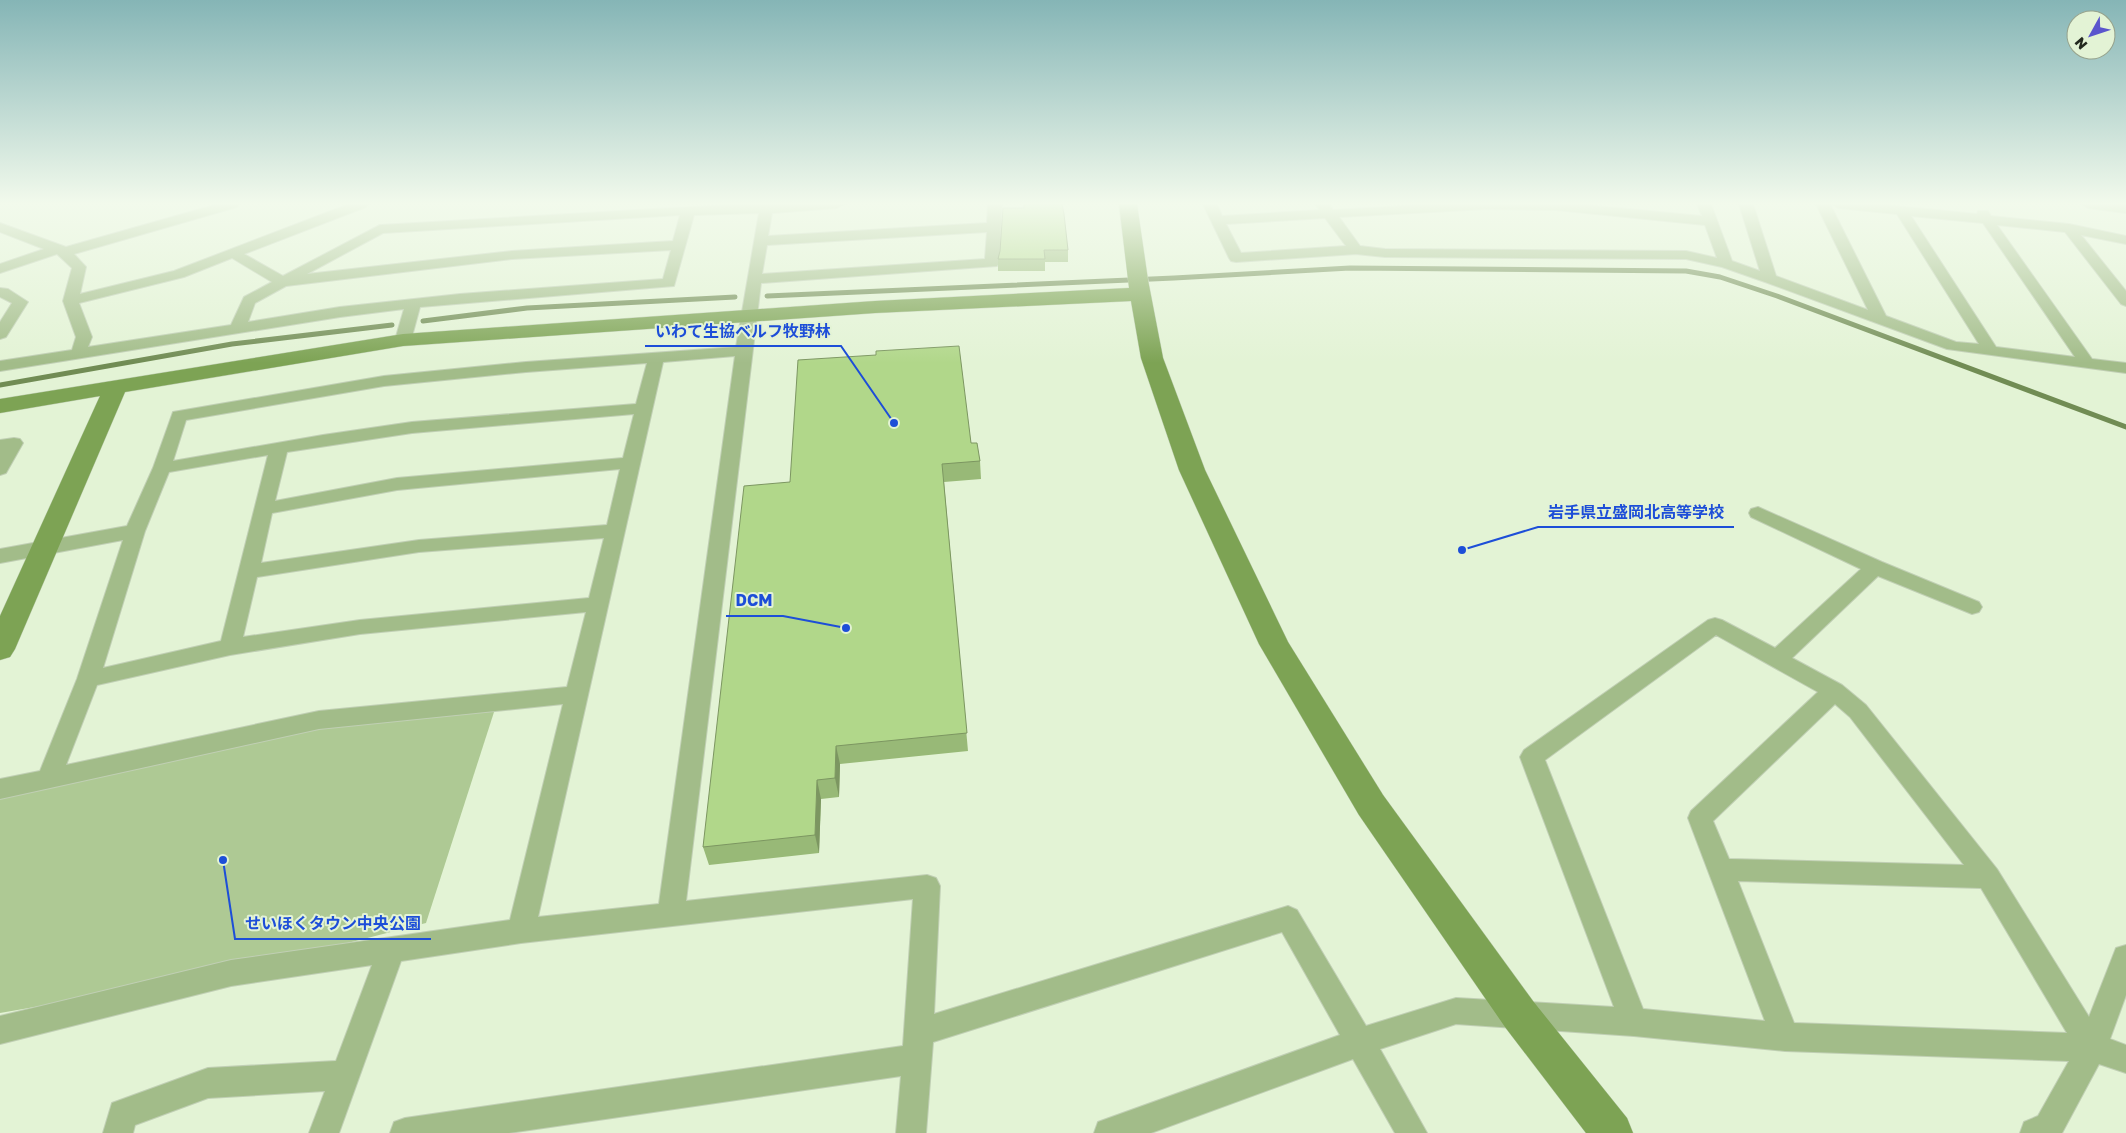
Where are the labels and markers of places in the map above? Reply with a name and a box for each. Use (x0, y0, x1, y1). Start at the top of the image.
callout: いわて生協ベルフ牧野林 (645, 315, 841, 346)
callout: 岩手県立盛岡北高等学校 (1538, 496, 1734, 527)
callout: DCM (726, 585, 783, 616)
callout: せいほくタウン中央公園 (235, 908, 431, 939)

